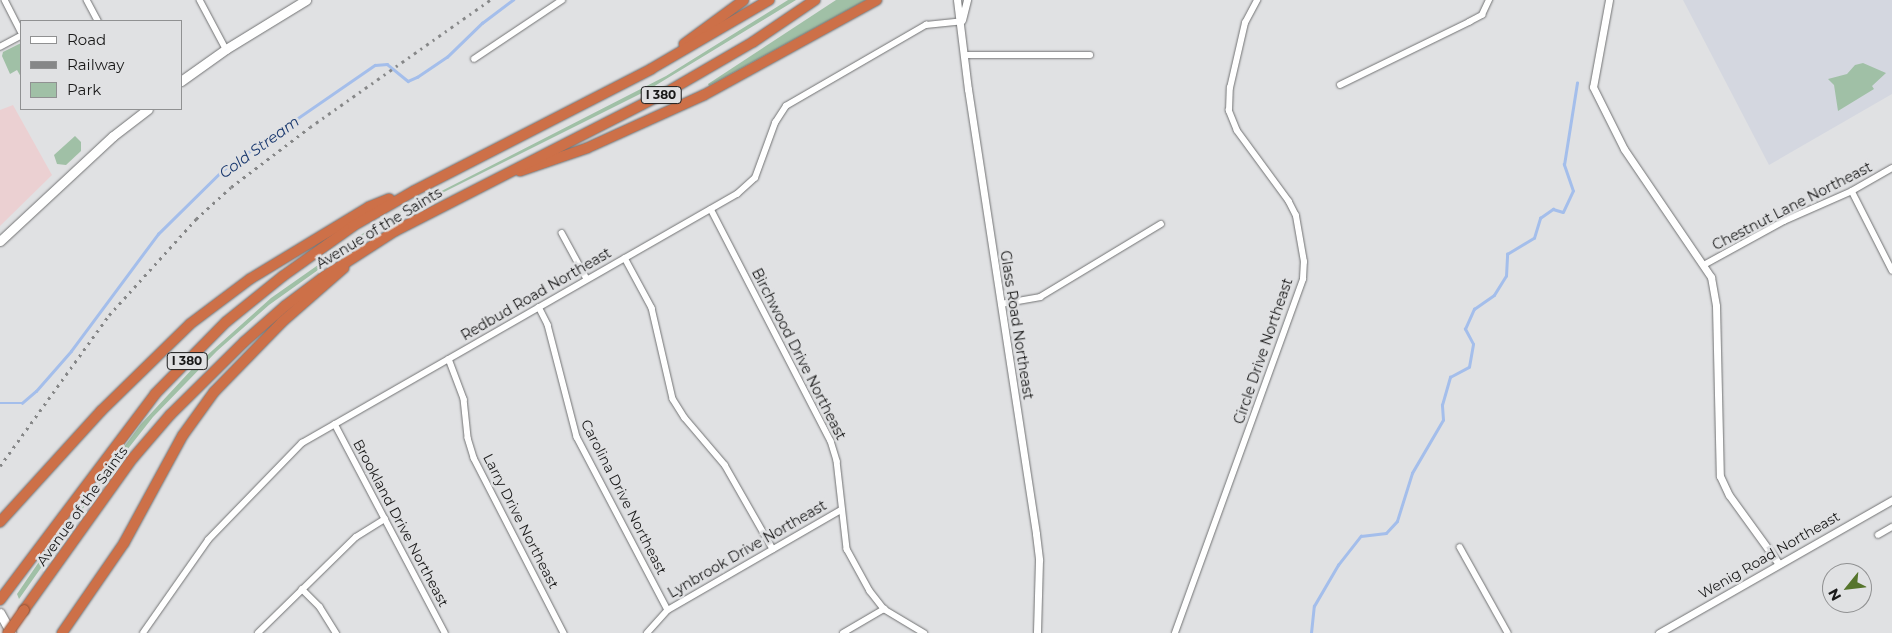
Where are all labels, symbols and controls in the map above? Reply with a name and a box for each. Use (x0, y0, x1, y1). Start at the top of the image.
legend (20, 20, 182, 110)
text: Road (67, 30, 106, 49)
text: Railway (67, 55, 124, 74)
text: Park (67, 80, 101, 99)
road number: I 380 (640, 86, 682, 104)
water label: Cold Stream (216, 112, 302, 182)
street label: Chestnut Lane Northeast (1709, 158, 1875, 254)
street label: Avenue of the Saints (313, 184, 445, 272)
street label: Redbud Road Northeast (458, 244, 614, 344)
street label: Glass Road Northeast (997, 249, 1037, 401)
street label: Birchwood Drive Northeast (748, 265, 850, 443)
street label: Circle Drive Northeast (1230, 276, 1296, 426)
road number: I 380 (166, 352, 208, 371)
street label: Carolina Drive Northeast (578, 417, 670, 577)
street label: Brookland Drive Northeast (350, 436, 452, 610)
street label: Avenue of the Saints (33, 443, 131, 569)
street label: Larry Drive Northeast (480, 451, 562, 591)
street label: Lynbrook Drive Northeast (665, 497, 829, 601)
street label: Wenig Road Northeast (1695, 508, 1843, 602)
north arrow (1822, 563, 1872, 613)

